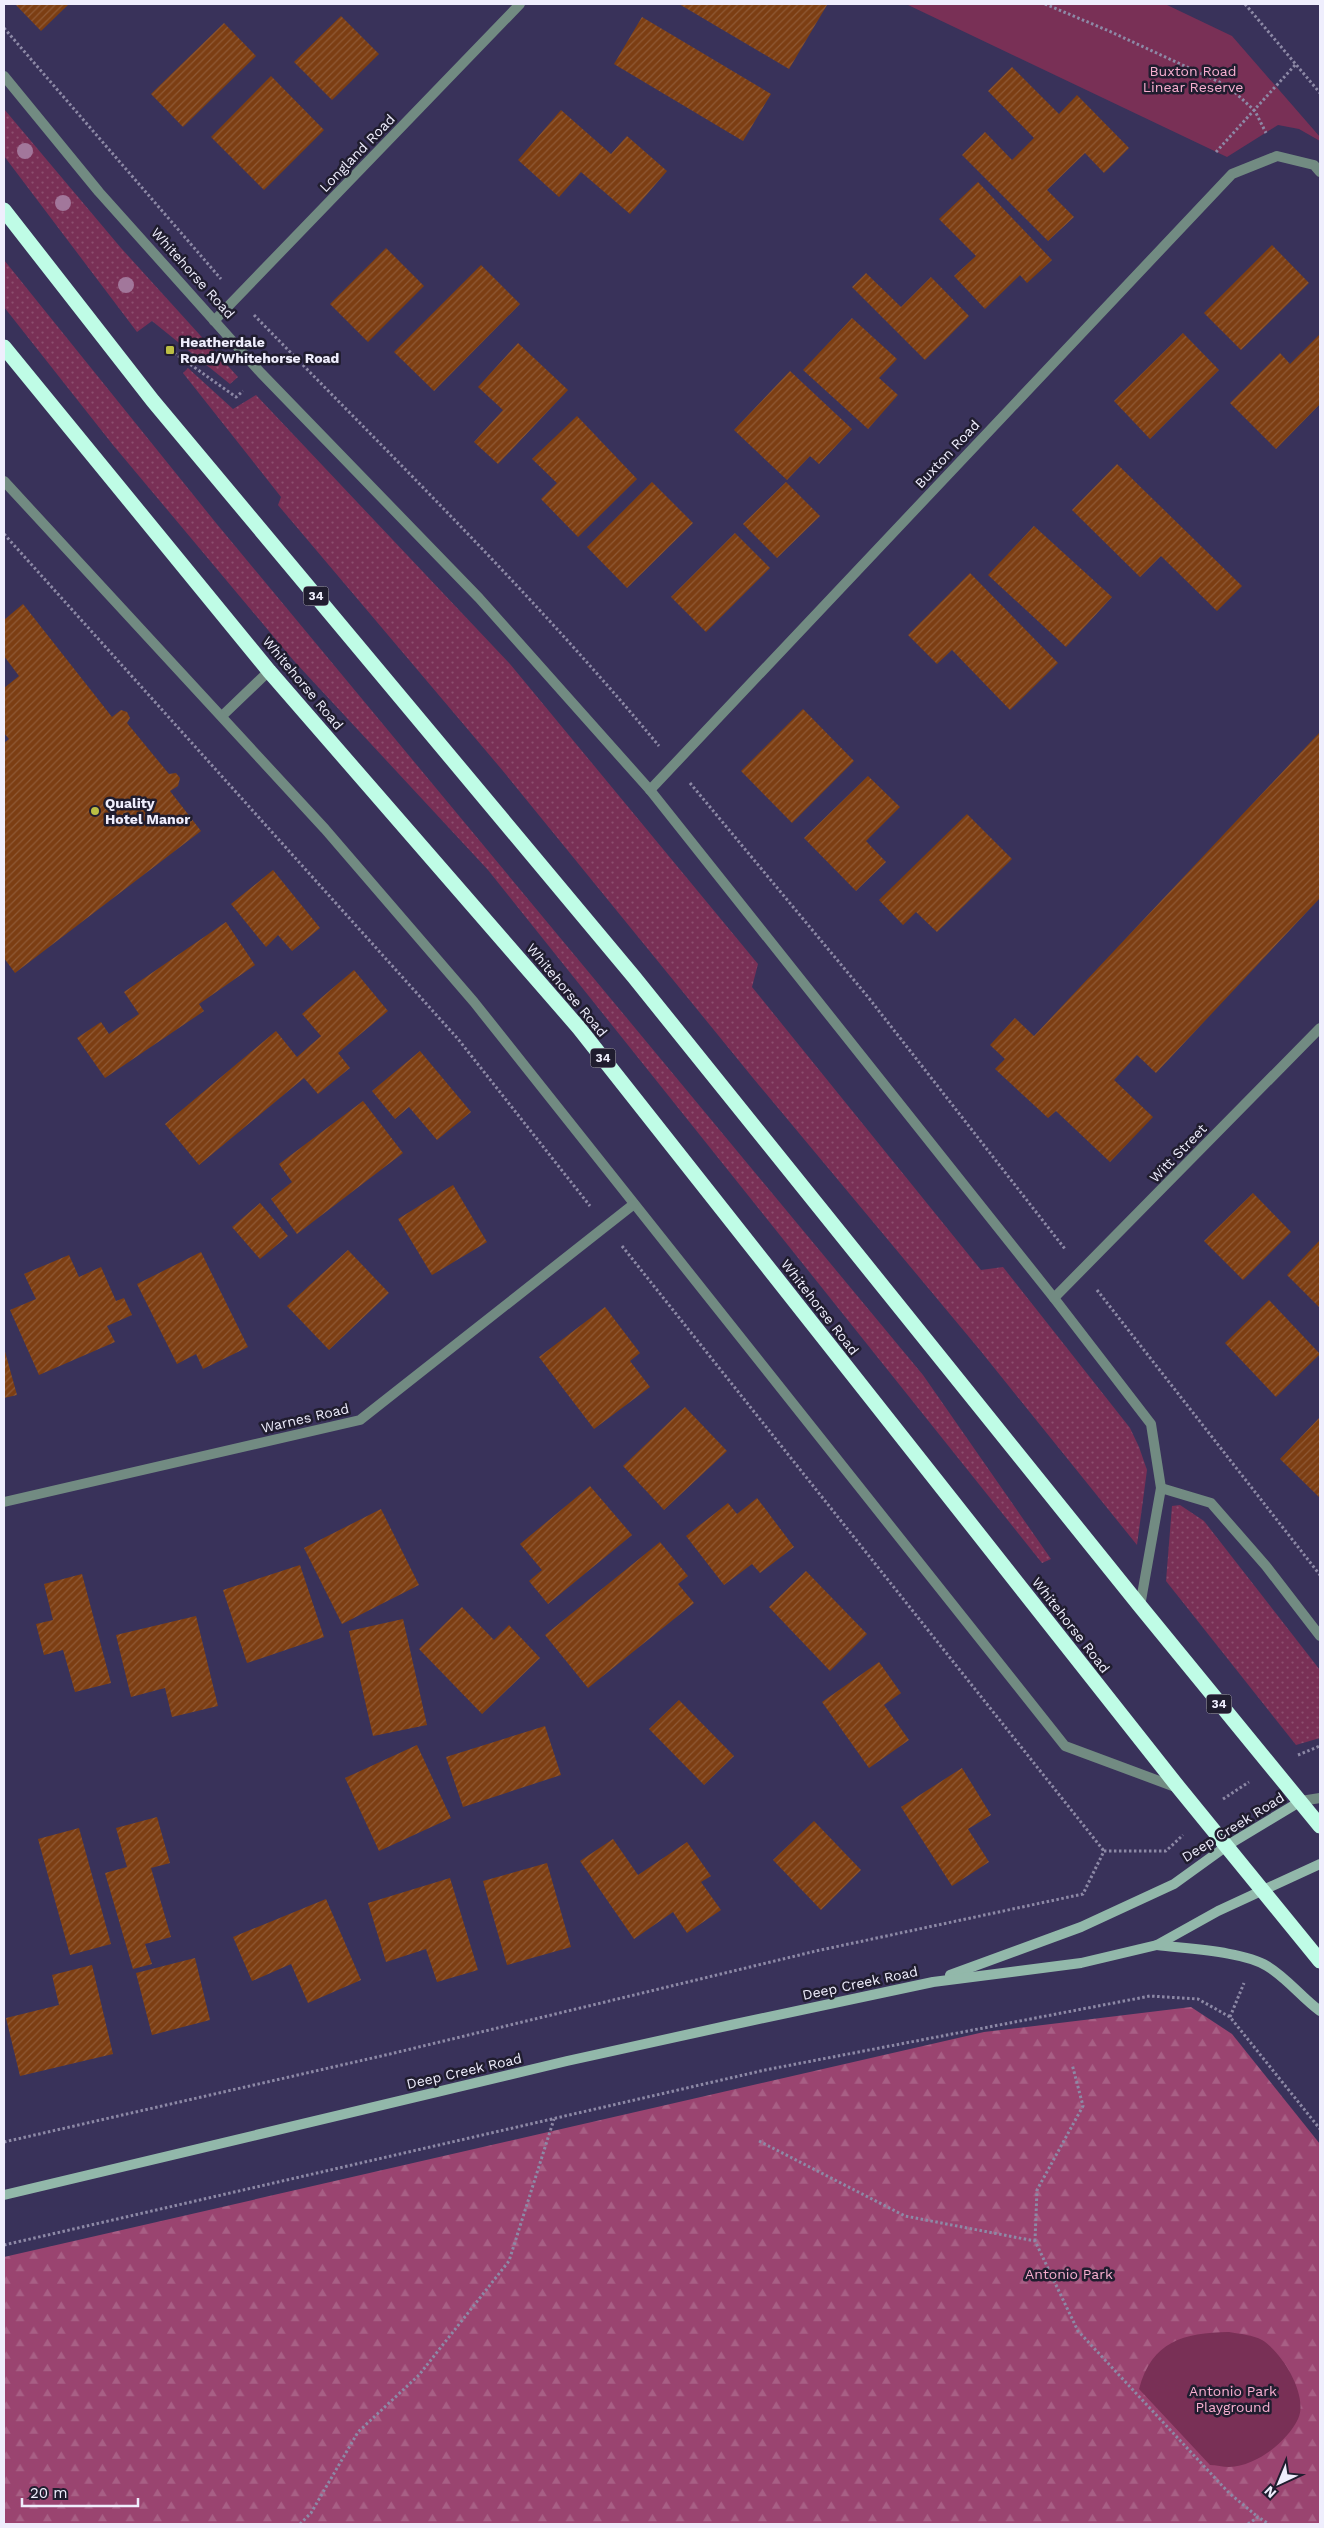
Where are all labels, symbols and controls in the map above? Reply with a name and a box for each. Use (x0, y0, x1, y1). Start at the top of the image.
park label: Buxton Road Linear Reserve (1143, 63, 1243, 95)
street label: Longland Road (316, 111, 398, 195)
street label: Whitehorse Road (148, 224, 238, 322)
place label: Heatherdale Road/Whitehorse Road (180, 334, 339, 366)
marker: Heatherdale Road/Whitehorse Road (164, 344, 176, 356)
street label: Buxton Road (911, 417, 983, 491)
road number: 34 (304, 586, 328, 606)
street label: Whitehorse Road (259, 633, 347, 733)
place label: Quality Hotel Manor (105, 795, 190, 827)
marker: Quality Hotel Manor (89, 805, 101, 817)
street label: Whitehorse Road (523, 940, 611, 1040)
road number: 34 (590, 1048, 616, 1068)
street label: Witt Street (1146, 1120, 1210, 1186)
street label: Whitehorse Road (778, 1256, 862, 1358)
street label: Warnes Road (260, 1400, 350, 1436)
street label: Whitehorse Road (1029, 1574, 1113, 1676)
road number: 34 (1206, 1695, 1232, 1714)
street label: Deep Creek Road (1179, 1789, 1287, 1865)
street label: Deep Creek Road (801, 1963, 919, 2003)
street label: Deep Creek Road (405, 2050, 523, 2092)
park label: Antonio Park (1025, 2266, 1113, 2282)
park label: Antonio Park Playground (1189, 2383, 1277, 2415)
north arrow (1254, 2458, 1304, 2508)
scale bar (22, 2476, 139, 2508)
text: N (1261, 2483, 1279, 2502)
text: 20 m (30, 2484, 68, 2502)

